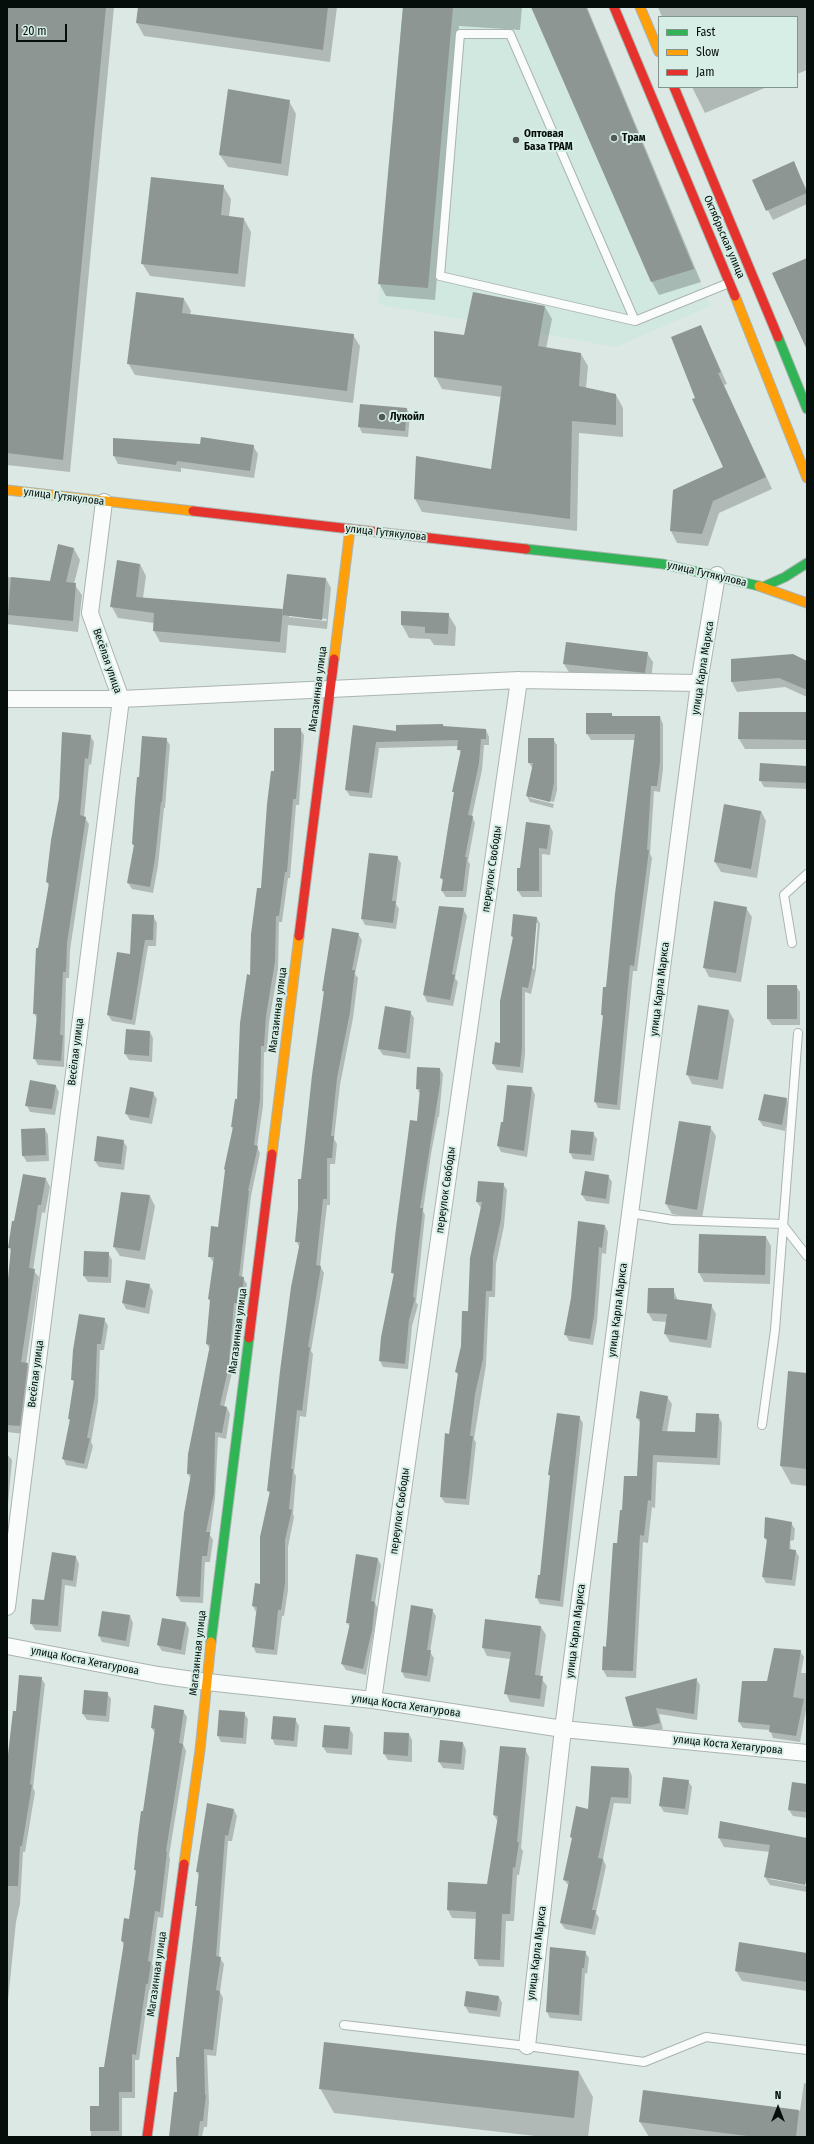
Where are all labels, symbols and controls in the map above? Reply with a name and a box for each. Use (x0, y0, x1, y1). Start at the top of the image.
scale bar (18, 16, 69, 42)
legend (658, 16, 798, 88)
text: 20 m (23, 24, 47, 38)
text: Fast (696, 25, 715, 39)
text: Slow (696, 45, 719, 59)
text: Jam (696, 65, 714, 79)
place label: Оптовая База ТРАМ (524, 127, 573, 153)
place label: Трам (622, 131, 645, 145)
marker: Трам (609, 133, 619, 143)
marker: Оптовая База ТРАМ (511, 135, 521, 145)
street label: Октябрьская улица (701, 193, 747, 281)
place label: Лукойл (390, 410, 425, 424)
marker: Лукойл (377, 412, 387, 422)
street label: улица Гутякулова (23, 486, 105, 508)
street label: улица Гутякулова (345, 522, 427, 544)
street label: улица Гутякулова (666, 558, 748, 590)
street label: улица Карла Маркса (689, 620, 717, 716)
street label: Весёлая улица (90, 627, 124, 695)
street label: Магазинная улица (306, 646, 330, 732)
street label: переулок Свободы (479, 825, 505, 913)
street label: улица Карла Маркса (648, 941, 672, 1037)
street label: Магазинная улица (266, 967, 290, 1053)
street label: Весёлая улица (65, 1017, 87, 1087)
street label: переулок Свободы (433, 1146, 459, 1234)
street label: улица Карла Маркса (606, 1262, 630, 1358)
street label: Магазинная улица (226, 1288, 250, 1374)
street label: Весёлая улица (25, 1339, 47, 1409)
street label: переулок Свободы (387, 1467, 413, 1555)
street label: улица Карла Маркса (564, 1583, 588, 1679)
street label: Магазинная улица (187, 1610, 209, 1696)
street label: улица Коста Хетагурова (30, 1644, 140, 1678)
street label: улица Коста Хетагурова (351, 1692, 461, 1720)
street label: улица Коста Хетагурова (673, 1733, 783, 1757)
street label: улица Карла Маркса (525, 1905, 549, 2001)
street label: Магазинная улица (144, 1931, 170, 2017)
north arrow (758, 2088, 798, 2128)
text: N (775, 2089, 781, 2102)

